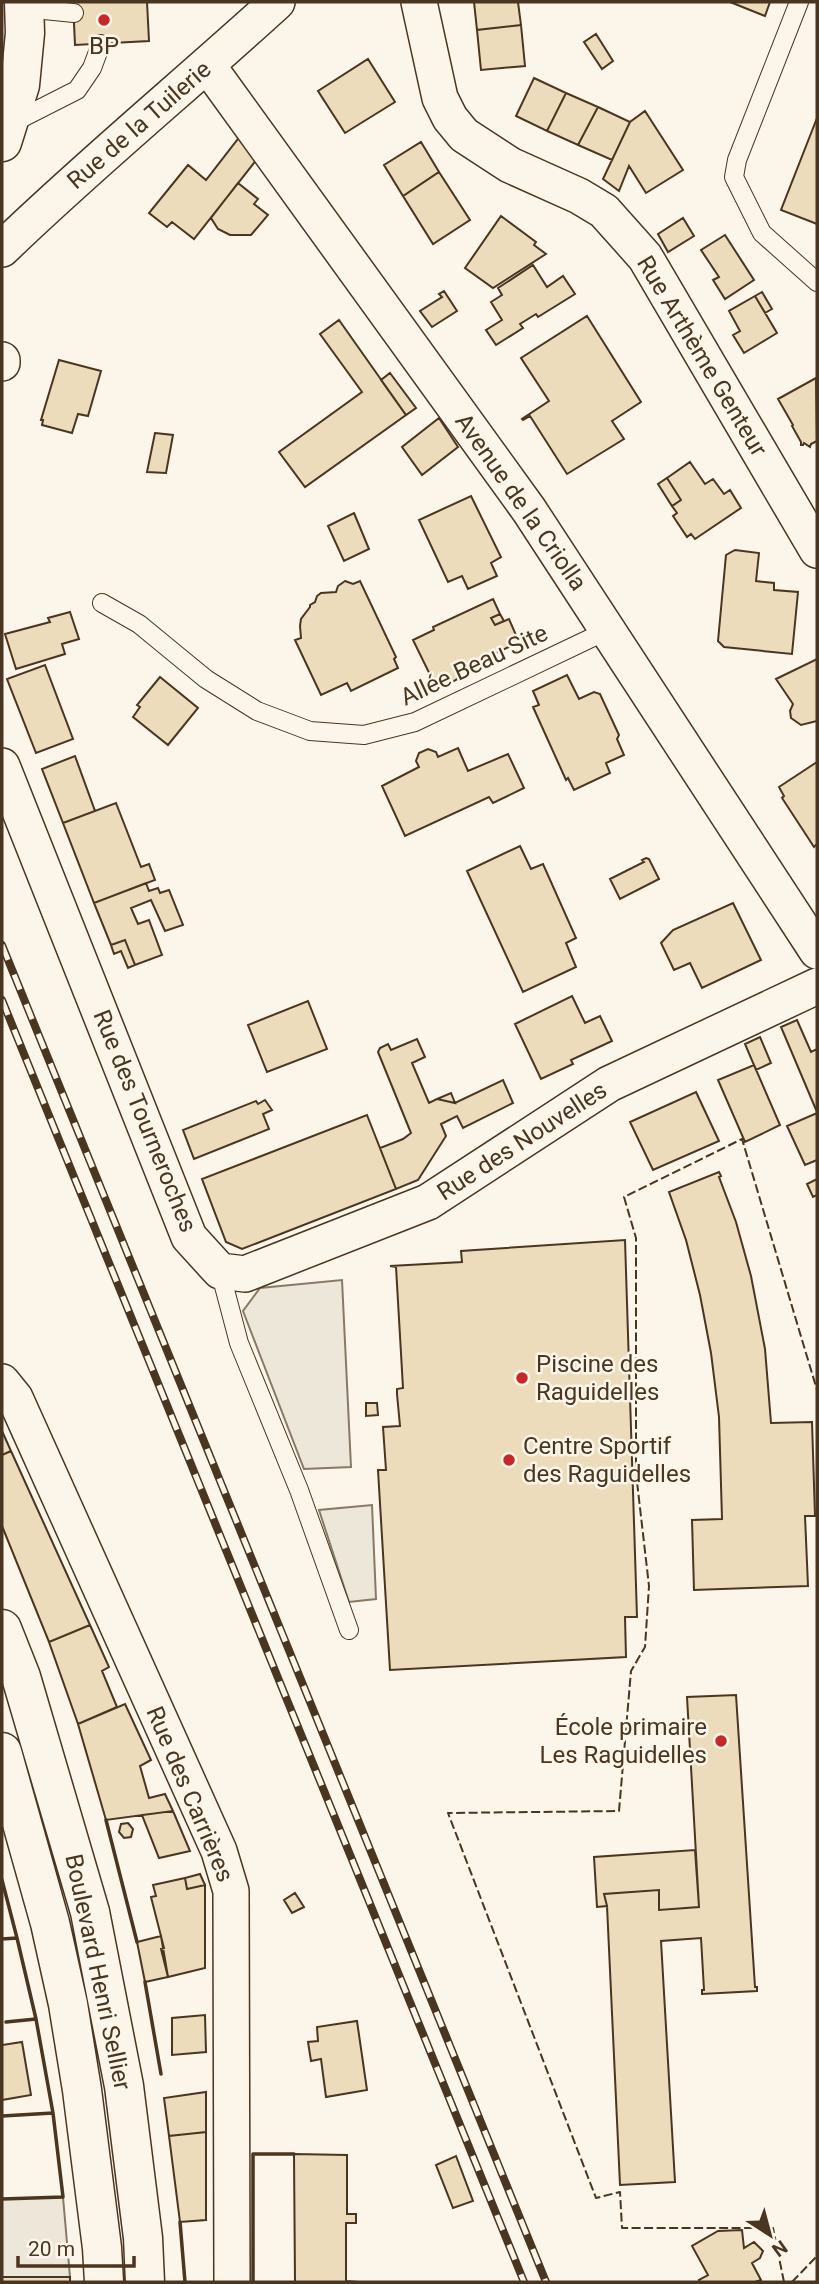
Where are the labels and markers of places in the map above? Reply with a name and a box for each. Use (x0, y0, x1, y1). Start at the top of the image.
marker: BP (96, 12, 112, 28)
place label: BP (89, 32, 119, 60)
place label: Piscine des Raguidelles (536, 1350, 659, 1406)
marker: Piscine des Raguidelles (514, 1370, 530, 1386)
place label: Centre Sportif des Raguidelles (523, 1432, 691, 1488)
marker: Centre Sportif des Raguidelles (501, 1452, 517, 1468)
place label: École primaire Les Raguidelles (540, 1713, 707, 1769)
marker: École primaire Les Raguidelles (713, 1733, 729, 1749)

